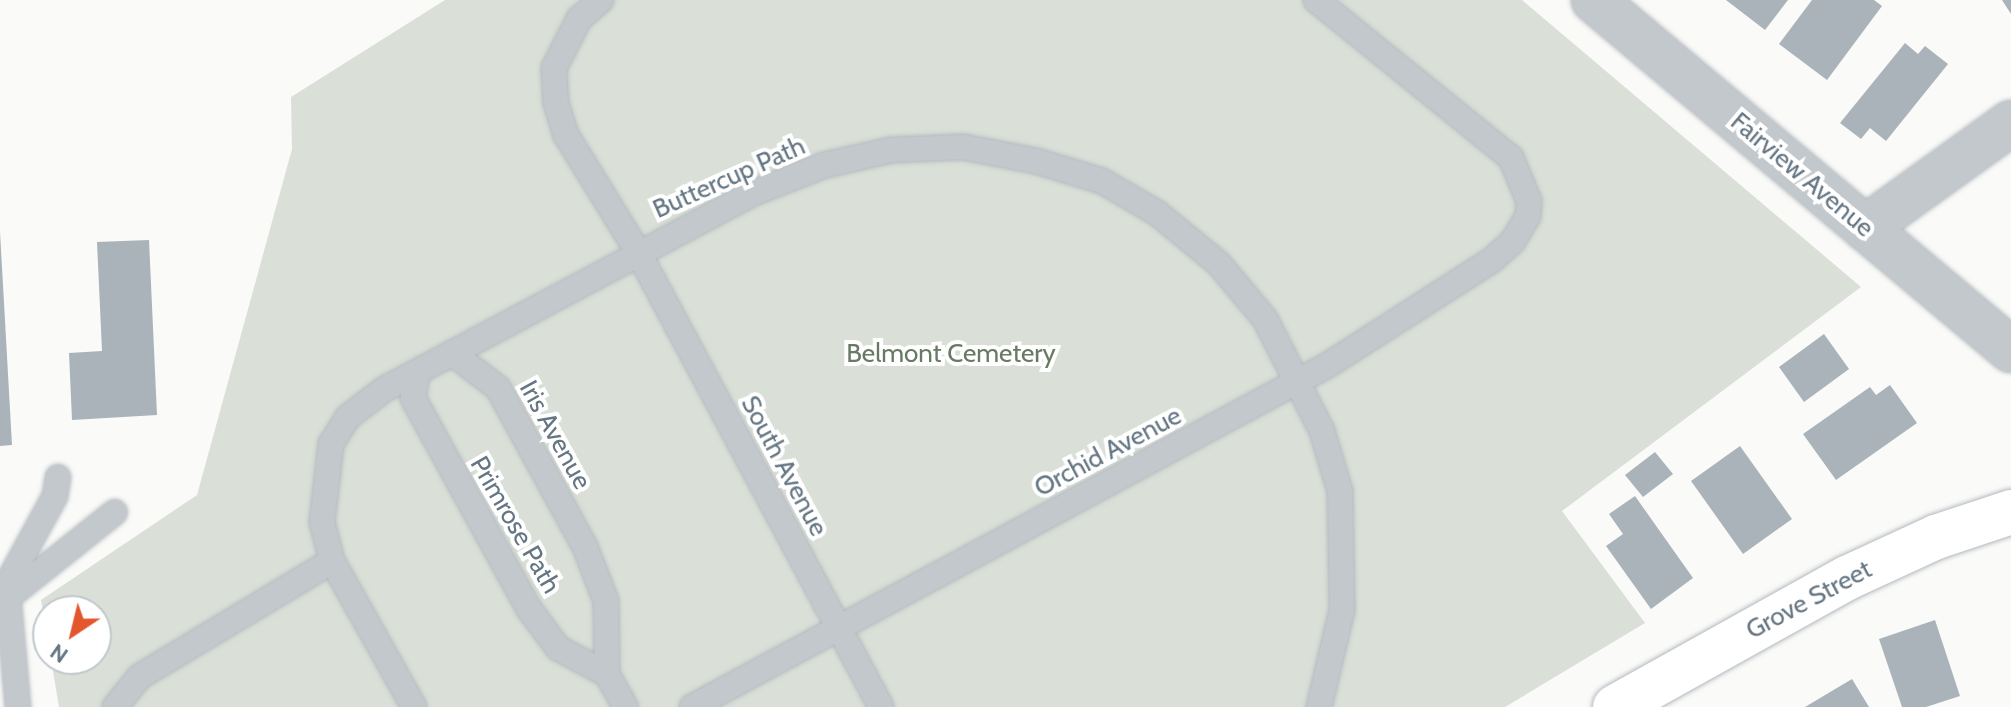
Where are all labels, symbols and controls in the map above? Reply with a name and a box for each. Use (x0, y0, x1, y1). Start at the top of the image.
street label: Fairview Avenue (1724, 106, 1880, 244)
street label: Buttercup Path (648, 131, 810, 225)
park label: Belmont Cemetery (846, 338, 1056, 370)
street label: Iris Avenue (512, 375, 598, 495)
street label: South Avenue (734, 391, 834, 541)
street label: Orchid Avenue (1029, 400, 1187, 504)
street label: Primrose Path (463, 451, 567, 599)
street label: Grove Street (1741, 554, 1877, 646)
north arrow (32, 595, 112, 675)
text: N (45, 638, 73, 669)

